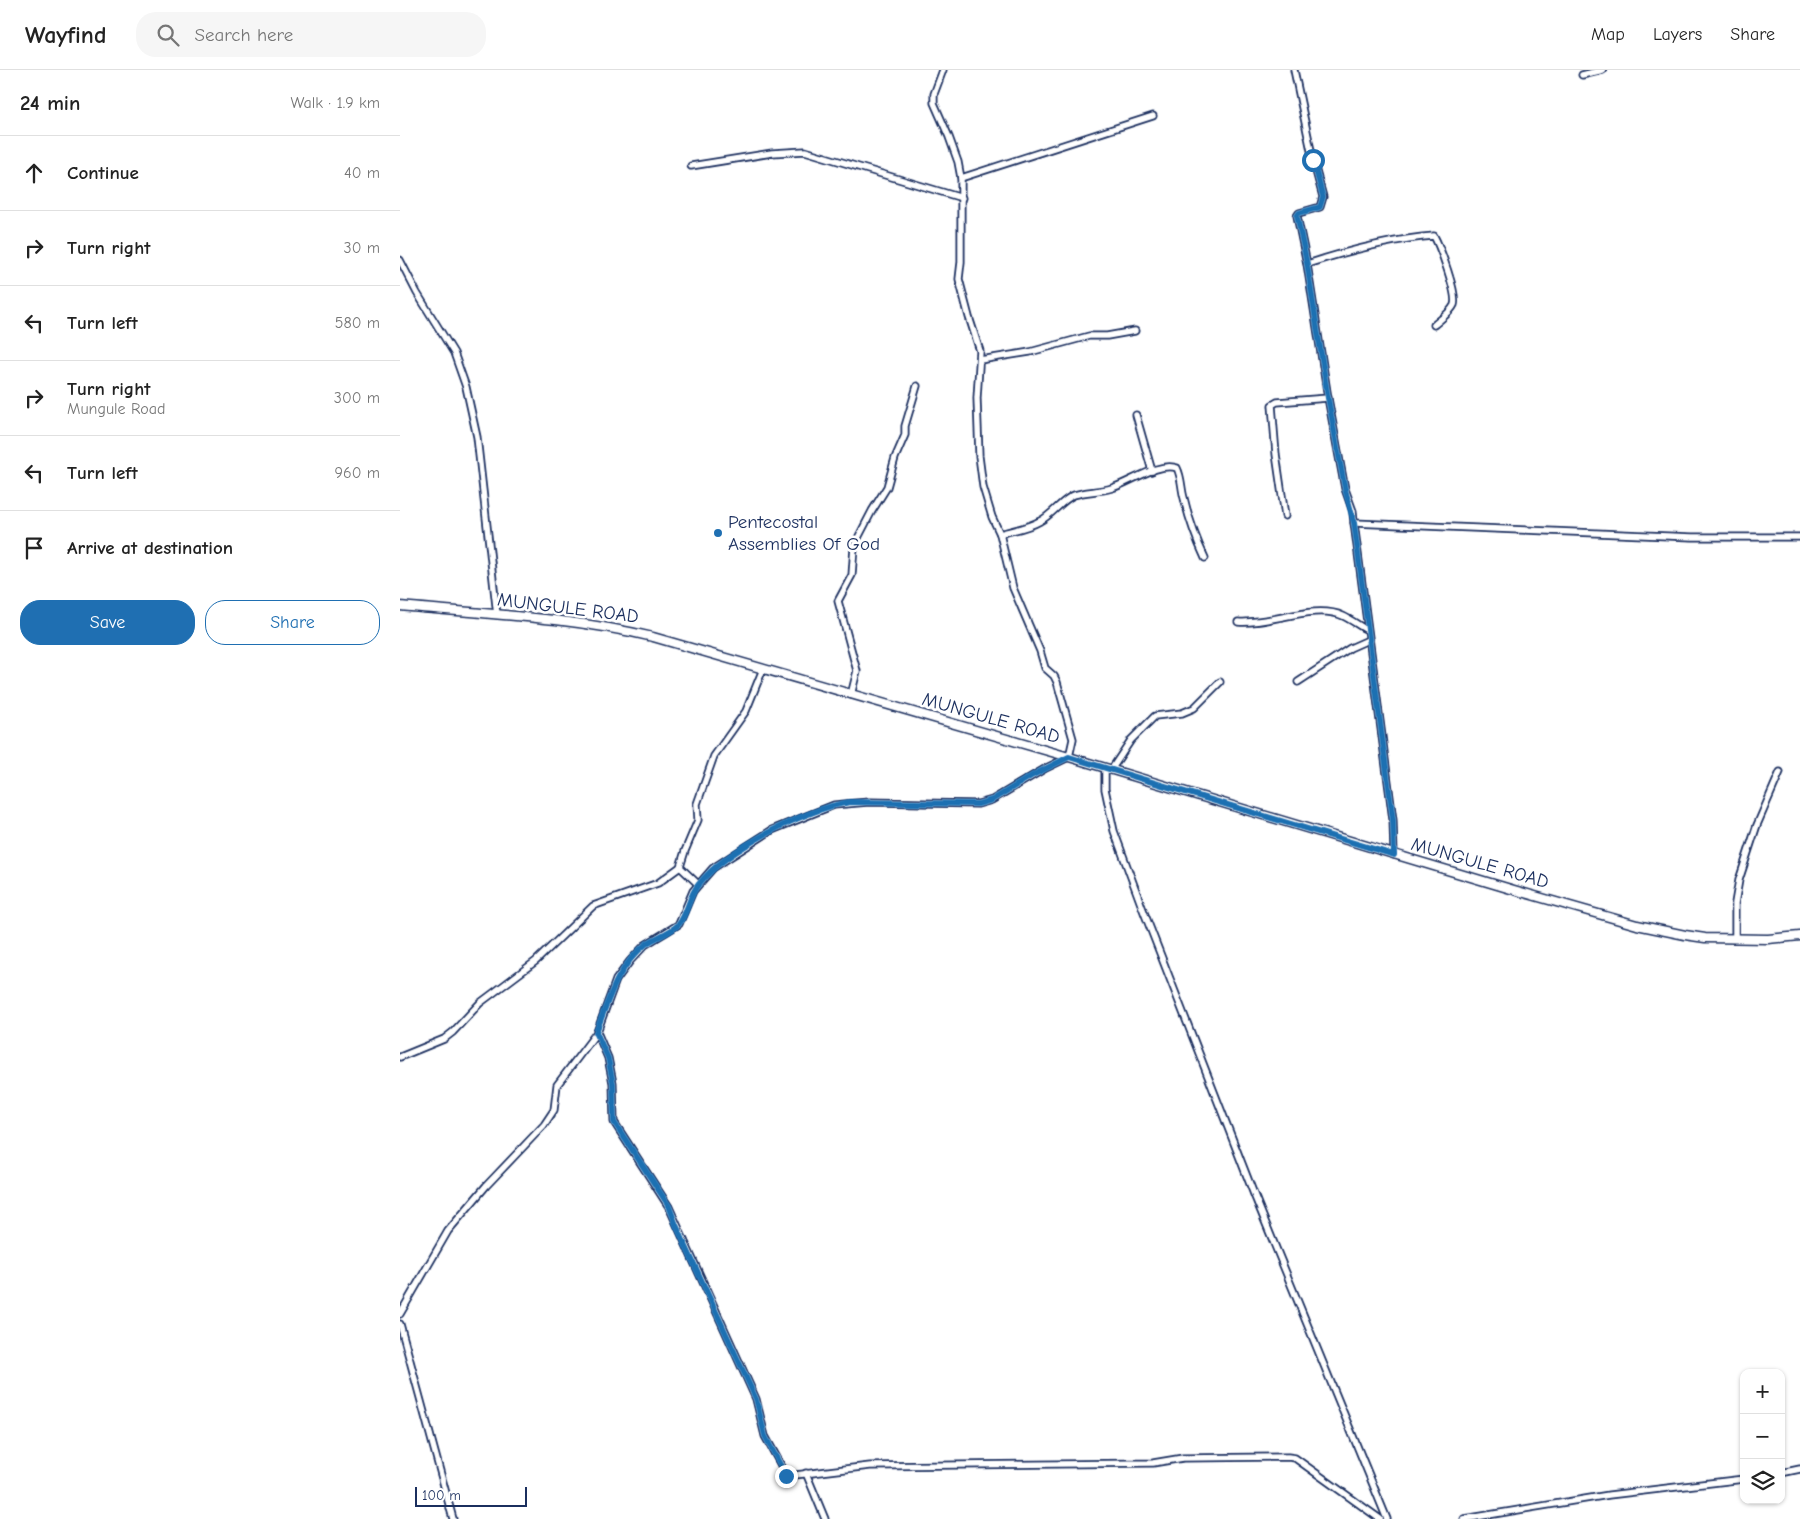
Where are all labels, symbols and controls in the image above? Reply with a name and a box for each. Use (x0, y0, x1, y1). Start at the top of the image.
search box (136, 12, 486, 57)
text: Wayfind (25, 21, 106, 49)
icon: search (154, 21, 182, 49)
text: Search here (194, 24, 293, 46)
text: Map (1591, 24, 1625, 45)
text: Layers (1653, 24, 1702, 45)
text: Share (1730, 24, 1775, 45)
text: 24 min (20, 91, 80, 115)
text: Walk · 1.9 km (291, 94, 380, 112)
route start (1302, 149, 1325, 172)
icon: ahead (20, 159, 48, 187)
text: Continue (67, 162, 139, 184)
text: 40 m (344, 164, 380, 182)
icon: right (20, 234, 48, 262)
text: Turn right (67, 237, 151, 259)
text: 30 m (344, 239, 380, 257)
icon: left (20, 309, 48, 337)
text: Turn left (67, 312, 138, 334)
text: 580 m (335, 314, 380, 332)
text: Turn right (67, 378, 151, 400)
icon: right (20, 384, 48, 412)
text: 300 m (334, 389, 380, 407)
text: Mungule Road (67, 400, 166, 418)
icon: left (20, 459, 48, 487)
text: Turn left (67, 462, 138, 484)
text: 960 m (335, 464, 380, 482)
place label: Pentecostal Assemblies Of God (728, 511, 880, 555)
marker: Pentecostal Assemblies Of God (712, 527, 724, 539)
icon: arrive (20, 534, 48, 562)
text: Arrive at destination (67, 537, 233, 559)
street label: MUNGULE ROAD (496, 588, 640, 628)
button: Save (20, 600, 195, 645)
button: Share (205, 600, 380, 645)
street label: MUNGULE ROAD (920, 688, 1062, 748)
street label: MUNGULE ROAD (1409, 833, 1551, 893)
map controls (1740, 1369, 1785, 1504)
button: + (1740, 1369, 1785, 1414)
button: − (1740, 1414, 1785, 1459)
button: layers (1740, 1459, 1785, 1504)
route end (775, 1465, 798, 1488)
scale bar (415, 1484, 528, 1507)
text: 100 m (422, 1487, 461, 1504)

